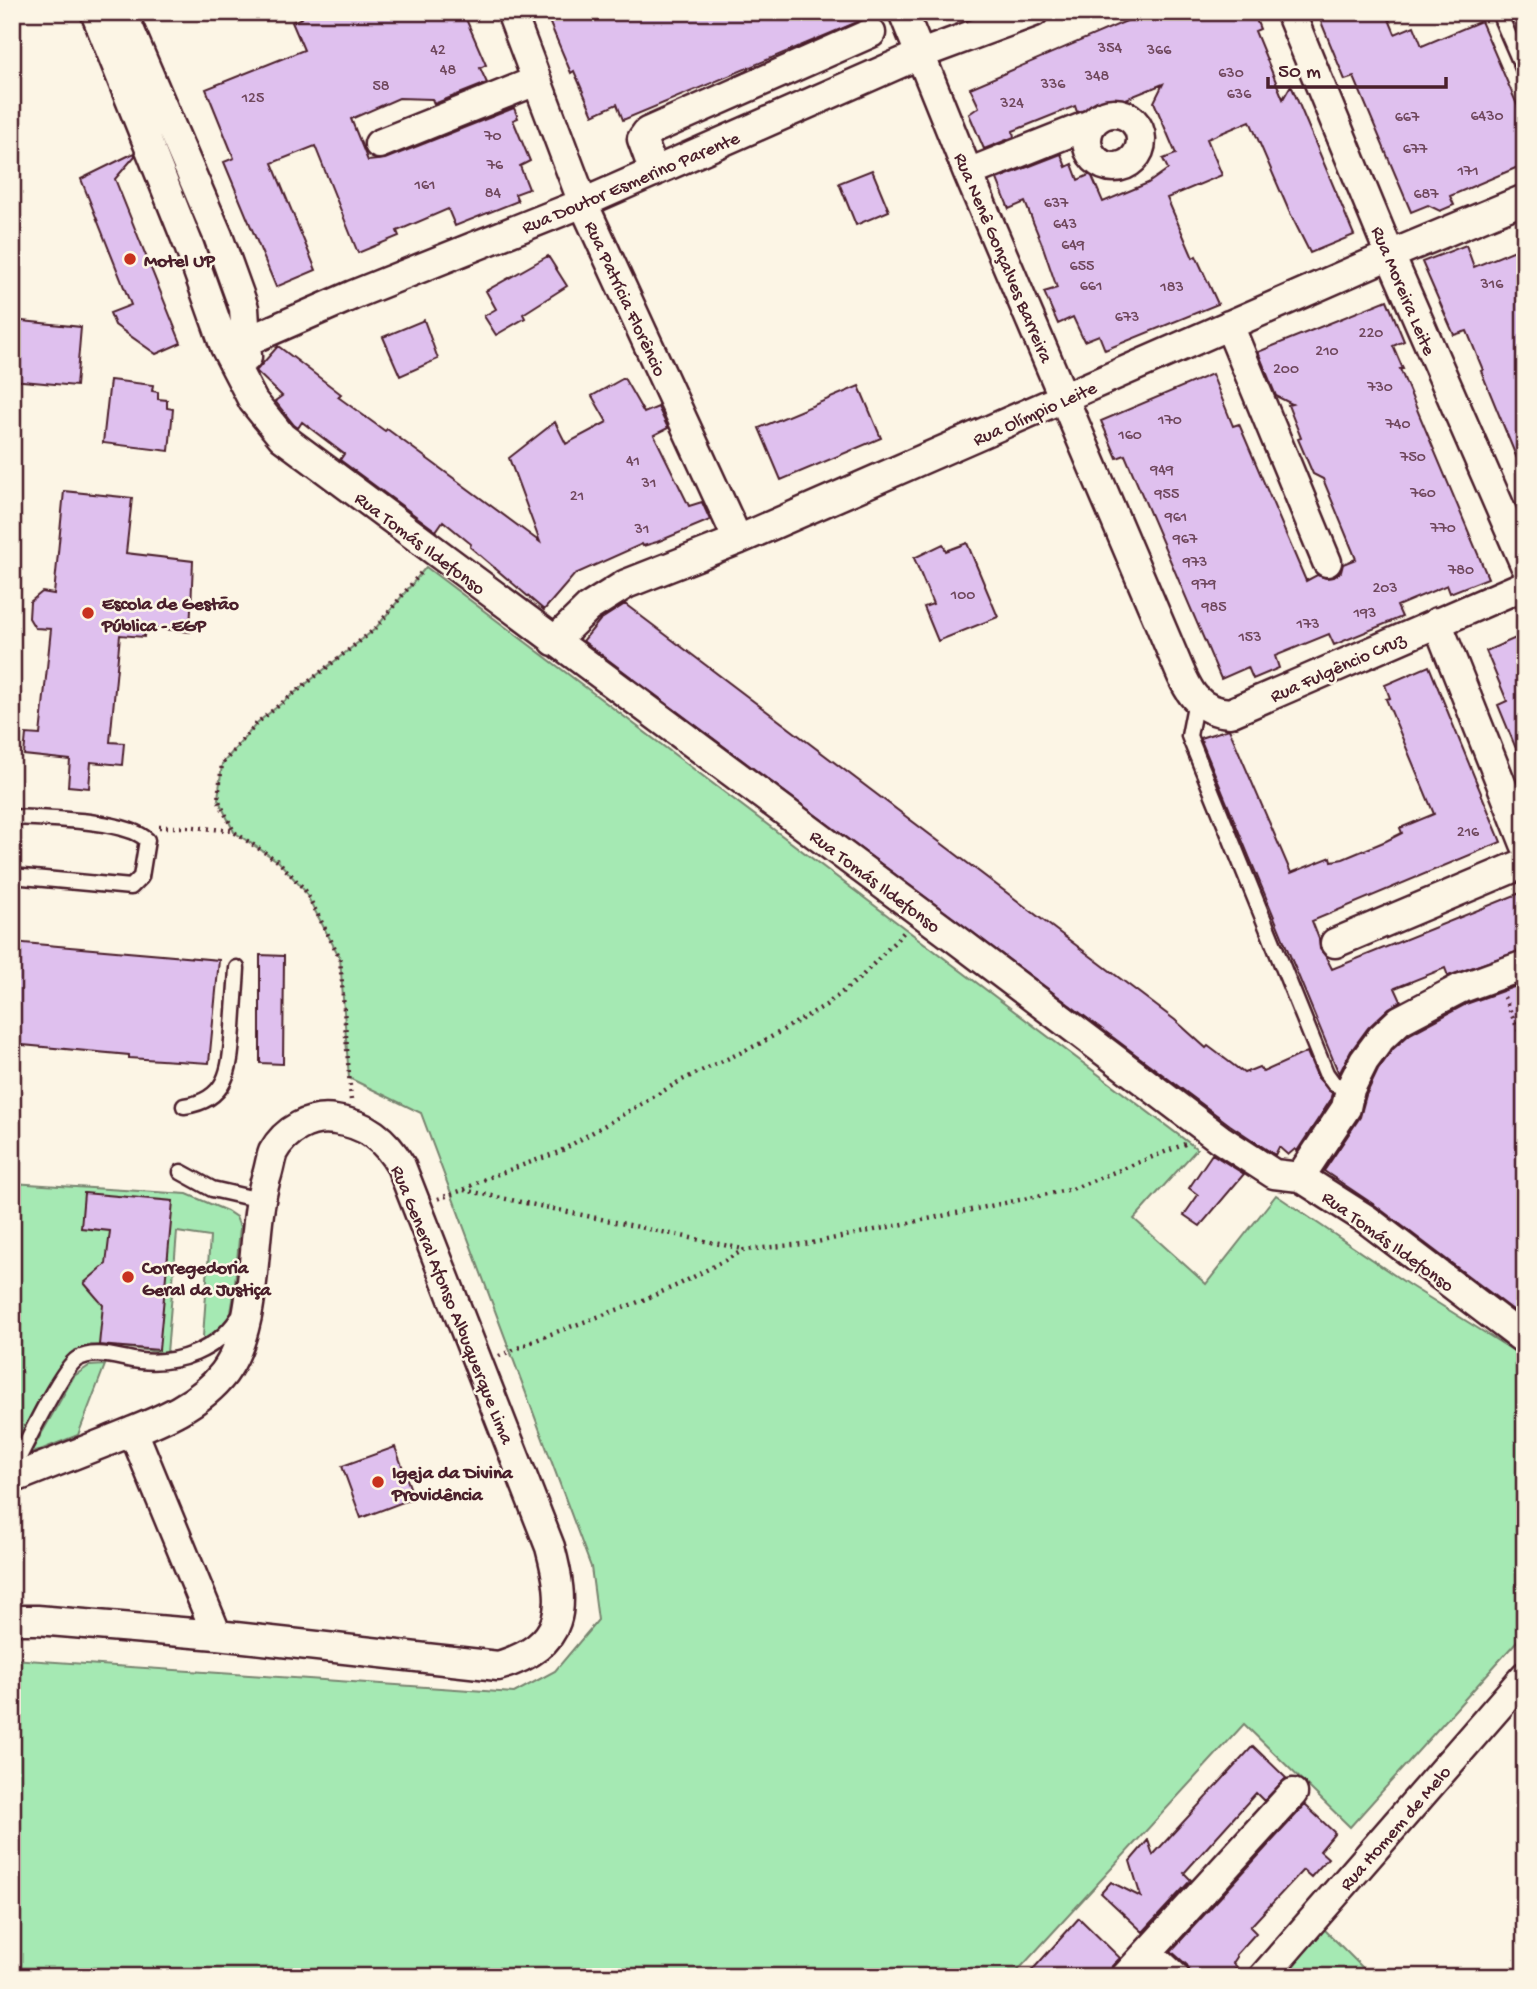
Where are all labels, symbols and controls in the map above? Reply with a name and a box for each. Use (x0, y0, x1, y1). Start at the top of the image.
house number: 354 (1097, 40, 1123, 59)
house number: 42 (430, 42, 446, 61)
house number: 366 (1146, 42, 1172, 61)
scale bar (1268, 46, 1446, 90)
text: 50 m (1278, 61, 1321, 86)
house number: 48 (440, 62, 456, 81)
house number: 630 (1218, 65, 1244, 84)
house number: 348 (1084, 68, 1110, 87)
house number: 336 (1040, 76, 1066, 95)
house number: 58 (372, 78, 390, 97)
house number: 636 (1227, 86, 1252, 105)
house number: 125 (241, 90, 264, 109)
house number: 324 (999, 95, 1024, 114)
house number: 6430 (1470, 108, 1504, 127)
house number: 667 (1395, 109, 1420, 128)
house number: 70 (483, 128, 502, 147)
street label: Rua Doutor Esmerino Parente (519, 128, 744, 241)
house number: 677 (1403, 141, 1428, 160)
street label: Rua Nenê Gonçalves Barreira (947, 150, 1057, 368)
house number: 76 (486, 157, 504, 176)
house number: 171 (1456, 163, 1479, 182)
house number: 161 (413, 177, 436, 196)
house number: 84 (485, 185, 502, 204)
house number: 687 (1413, 186, 1439, 205)
house number: 637 (1044, 195, 1069, 214)
house number: 643 (1053, 216, 1077, 235)
street label: Rua Patrícia Florêncio (578, 218, 670, 381)
street label: Rua Moreira Leite (1364, 223, 1439, 359)
house number: 649 (1061, 237, 1085, 256)
marker: Motel UP (122, 251, 138, 267)
place label: Motel UP (144, 251, 216, 274)
house number: 655 (1070, 258, 1094, 277)
house number: 316 (1480, 276, 1504, 295)
house number: 661 (1080, 278, 1102, 297)
house number: 183 (1159, 279, 1184, 298)
house number: 673 (1115, 309, 1139, 328)
house number: 220 (1359, 325, 1383, 344)
house number: 210 (1315, 343, 1339, 362)
house number: 200 (1273, 361, 1299, 380)
street label: Rua Olímpio Leite (970, 377, 1101, 453)
house number: 730 (1366, 379, 1393, 398)
house number: 170 (1157, 412, 1182, 431)
house number: 740 (1385, 416, 1410, 435)
house number: 160 (1117, 427, 1142, 446)
house number: 750 (1399, 449, 1426, 468)
house number: 41 (626, 453, 640, 472)
house number: 949 (1149, 462, 1174, 481)
house number: 31 (641, 475, 656, 494)
house number: 760 (1409, 485, 1436, 504)
house number: 955 (1154, 486, 1179, 505)
street label: Rua Tomás Ildefonso (349, 488, 489, 602)
house number: 21 (570, 488, 584, 507)
house number: 961 (1164, 509, 1187, 528)
house number: 770 (1429, 520, 1456, 539)
house number: 31 (634, 521, 649, 540)
house number: 967 (1172, 531, 1198, 550)
house number: 973 (1182, 554, 1207, 573)
house number: 780 (1447, 562, 1474, 581)
house number: 979 (1191, 576, 1216, 595)
house number: 203 (1372, 580, 1398, 599)
house number: 100 (950, 587, 975, 606)
place label: Escola de Gestão Pública - EGP (101, 594, 239, 639)
house number: 985 (1200, 599, 1227, 618)
marker: Escola de Gestão Pública - EGP (80, 605, 96, 621)
house number: 193 (1353, 605, 1376, 624)
house number: 173 (1295, 616, 1320, 635)
house number: 153 (1237, 629, 1262, 648)
street label: Rua Fulgêncio Cruz (1267, 629, 1410, 709)
house number: 216 (1457, 824, 1480, 843)
street label: Rua Tomás Ildefonso (804, 826, 944, 940)
street label: Rua General Afonso Albuquerque Lima (384, 1163, 518, 1449)
street label: Rua Tomás Ildefonso (1316, 1187, 1458, 1299)
place label: Corregedoria Geral da Justiça (141, 1258, 272, 1303)
marker: Corregedoria Geral da Justiça (120, 1269, 136, 1285)
place label: Igeja da Divina Providência (391, 1463, 514, 1508)
marker: Igeja da Divina Providência (370, 1474, 386, 1490)
street label: Rua Homem de Melo (1336, 1762, 1457, 1897)

